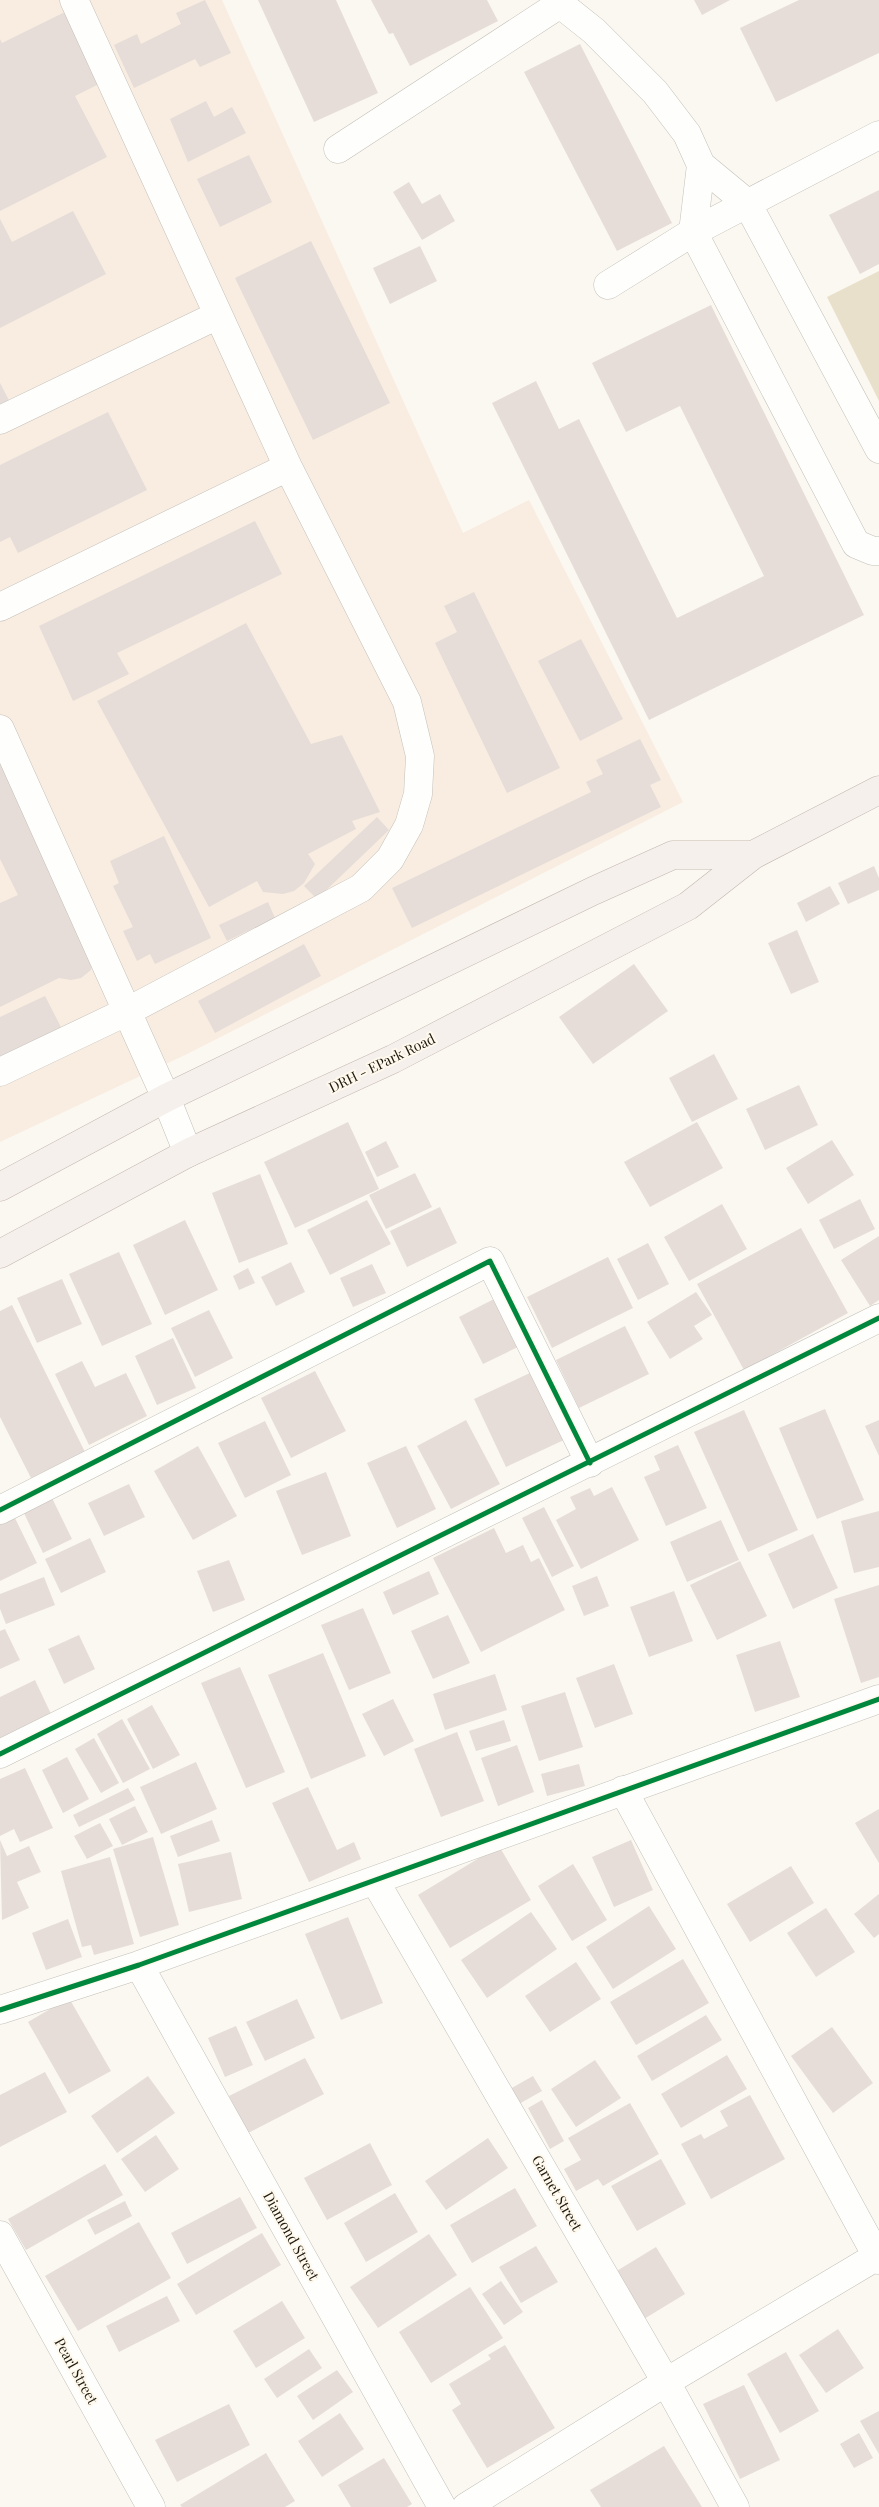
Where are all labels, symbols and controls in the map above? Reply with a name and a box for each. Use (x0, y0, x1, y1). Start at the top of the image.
street label: DRH - EPark Road (325, 1029, 438, 1097)
street label: Garnet Street (528, 2152, 587, 2235)
street label: Diamond Street (259, 2188, 324, 2285)
street label: Pearl Street (50, 2334, 103, 2408)

